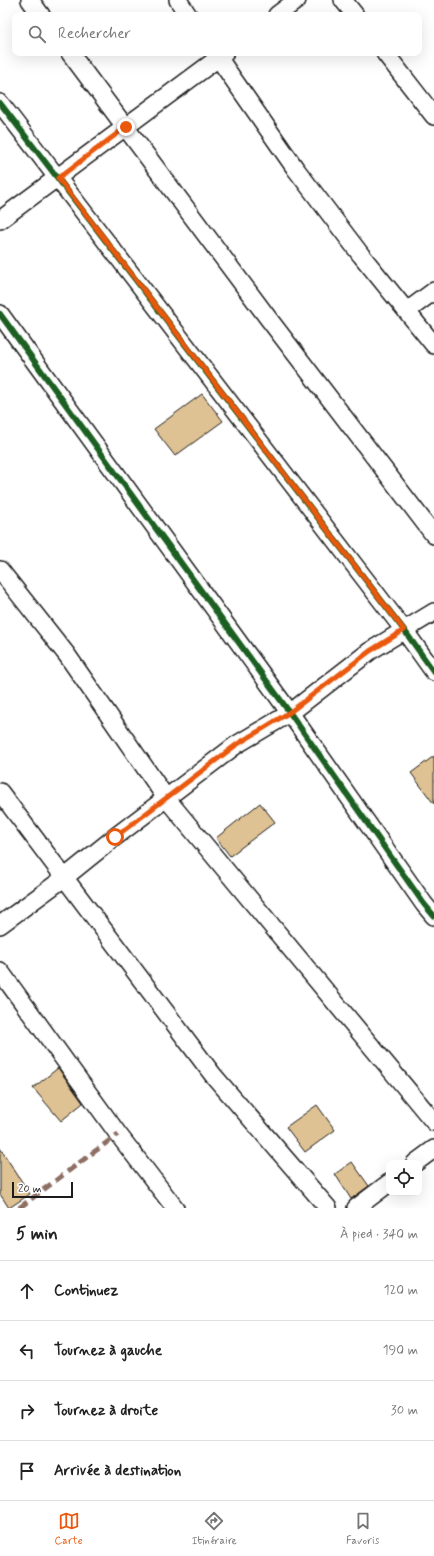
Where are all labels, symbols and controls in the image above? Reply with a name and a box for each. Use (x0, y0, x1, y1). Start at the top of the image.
search box (12, 12, 422, 56)
icon: search (26, 23, 48, 45)
text: Rechercher (58, 24, 131, 44)
route end (117, 118, 135, 136)
route start (106, 828, 124, 846)
map controls (386, 1160, 422, 1196)
button: locate (386, 1160, 422, 1196)
scale bar (12, 1180, 73, 1199)
text: 20 m (18, 1182, 41, 1196)
text: 5 min (16, 1223, 58, 1245)
text: À pied · 340 m (340, 1226, 418, 1243)
icon: ahead (16, 1280, 38, 1302)
text: Continuez (54, 1281, 118, 1301)
text: 120 m (384, 1282, 418, 1299)
icon: left (16, 1340, 38, 1362)
text: Tournez à gauche (54, 1341, 162, 1361)
text: 190 m (383, 1342, 418, 1359)
icon: right (16, 1400, 38, 1422)
text: Tournez à droite (54, 1401, 158, 1421)
text: 30 m (391, 1402, 418, 1419)
icon: arrive (16, 1460, 38, 1482)
text: Arrivée à destination (54, 1461, 181, 1481)
tab: Carte (55, 1510, 83, 1548)
tab: Itinéraire (192, 1510, 237, 1548)
tab: Favoris (346, 1510, 379, 1548)

